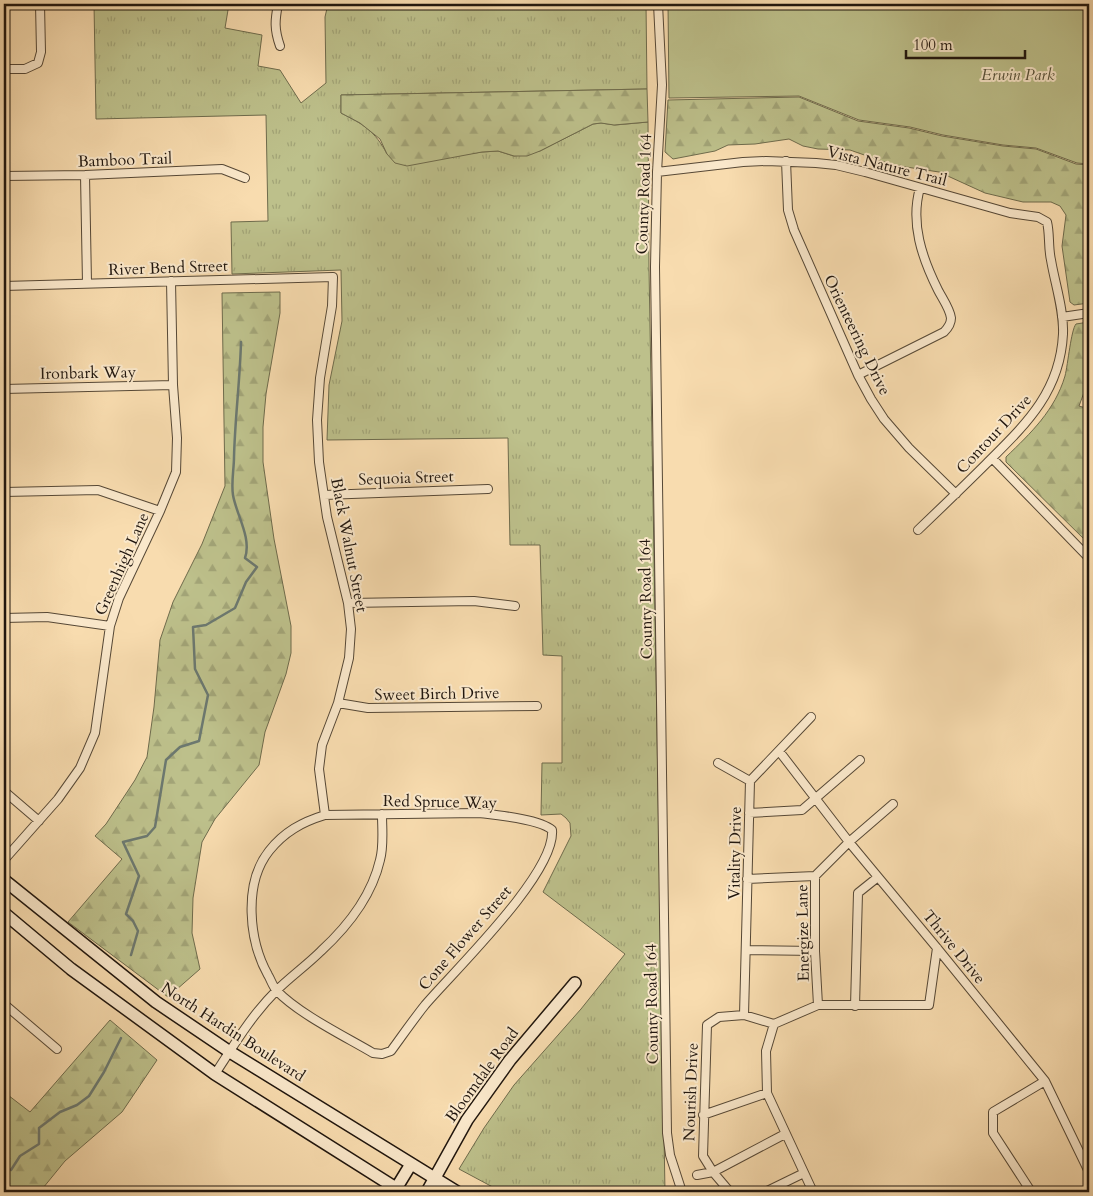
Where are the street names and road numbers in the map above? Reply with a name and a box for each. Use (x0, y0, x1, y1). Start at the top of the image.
street label: County Road 164 (631, 133, 657, 255)
street label: Vista Nature Trail (825, 140, 949, 192)
street label: Bamboo Trail (77, 147, 173, 173)
street label: River Bend Street (108, 255, 228, 281)
street label: Orienteering Drive (818, 271, 896, 399)
street label: Ironbark Way (40, 361, 137, 385)
street label: Contour Drive (951, 389, 1037, 479)
street label: Sequoia Street (358, 465, 454, 491)
street label: Black Walnut Street (325, 476, 373, 614)
street label: Greenhigh Lane (89, 509, 155, 619)
street label: County Road 164 (634, 539, 658, 659)
street label: Sweet Birch Drive (374, 682, 500, 706)
street label: Red Spruce Way (383, 790, 498, 814)
street label: Vitality Drive (723, 806, 747, 900)
street label: Cone Flower Street (413, 881, 517, 995)
street label: Energize Lane (791, 884, 815, 982)
street label: Thrive Drive (917, 905, 991, 989)
street label: County Road 164 (640, 944, 664, 1064)
street label: North Hardin Boulevard (157, 977, 310, 1087)
street label: Bloomdale Road (440, 1023, 524, 1127)
street label: Nourish Drive (678, 1042, 704, 1142)

